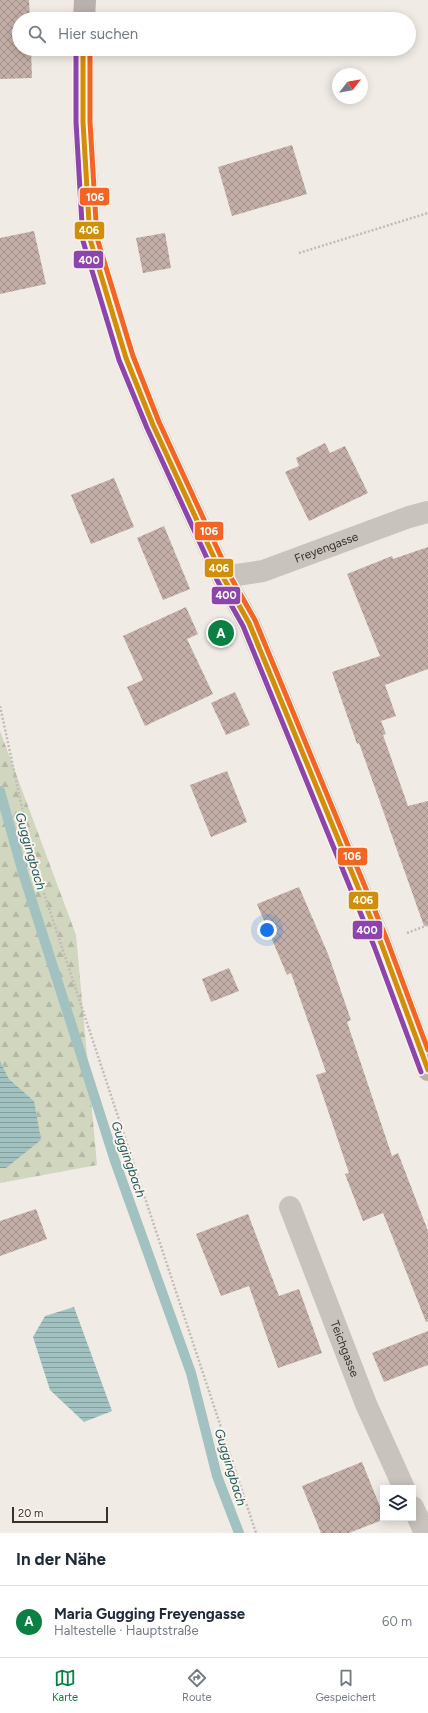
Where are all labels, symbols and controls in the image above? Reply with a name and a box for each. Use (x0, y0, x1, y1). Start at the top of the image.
search box (12, 12, 416, 56)
icon: search (26, 23, 48, 45)
text: Hier suchen (58, 25, 138, 43)
north arrow (332, 68, 368, 104)
line badge: 106 (79, 187, 110, 206)
text: 106 (86, 191, 105, 204)
line badge: 406 (74, 221, 105, 240)
text: 406 (79, 224, 100, 237)
line badge: 400 (73, 250, 104, 269)
text: 400 (78, 254, 100, 267)
line badge: 106 (194, 521, 224, 541)
text: 106 (200, 525, 219, 538)
street label: Freyengasse (292, 529, 361, 566)
line badge: 406 (204, 558, 234, 578)
text: 406 (209, 562, 230, 575)
line badge: 400 (211, 586, 241, 605)
text: 400 (215, 589, 237, 602)
pin: A (208, 618, 234, 648)
water label: Guggingbach (12, 811, 49, 892)
line badge: 106 (337, 847, 368, 866)
text: 106 (343, 850, 362, 863)
line badge: 406 (348, 891, 379, 910)
text: 406 (353, 894, 374, 907)
your location (257, 920, 277, 940)
line badge: 400 (352, 920, 383, 940)
text: 400 (356, 924, 378, 937)
water label: Guggingbach (108, 1119, 149, 1199)
street label: Teichgasse (327, 1319, 362, 1379)
water label: Guggingbach (212, 1427, 249, 1508)
map controls (380, 1485, 416, 1521)
button: layers (380, 1485, 416, 1521)
scale bar (12, 1505, 108, 1524)
text: 20 m (18, 1507, 43, 1520)
text: In der Nähe (16, 1549, 106, 1569)
text: Maria Gugging Freyengasse (54, 1605, 245, 1623)
text: A (24, 1614, 34, 1629)
text: 60 m (382, 1614, 412, 1629)
text: Haltestelle · Hauptstraße (54, 1623, 198, 1638)
tab: Karte (52, 1667, 78, 1704)
tab: Route (182, 1667, 212, 1704)
tab: Gespeichert (315, 1667, 376, 1704)

